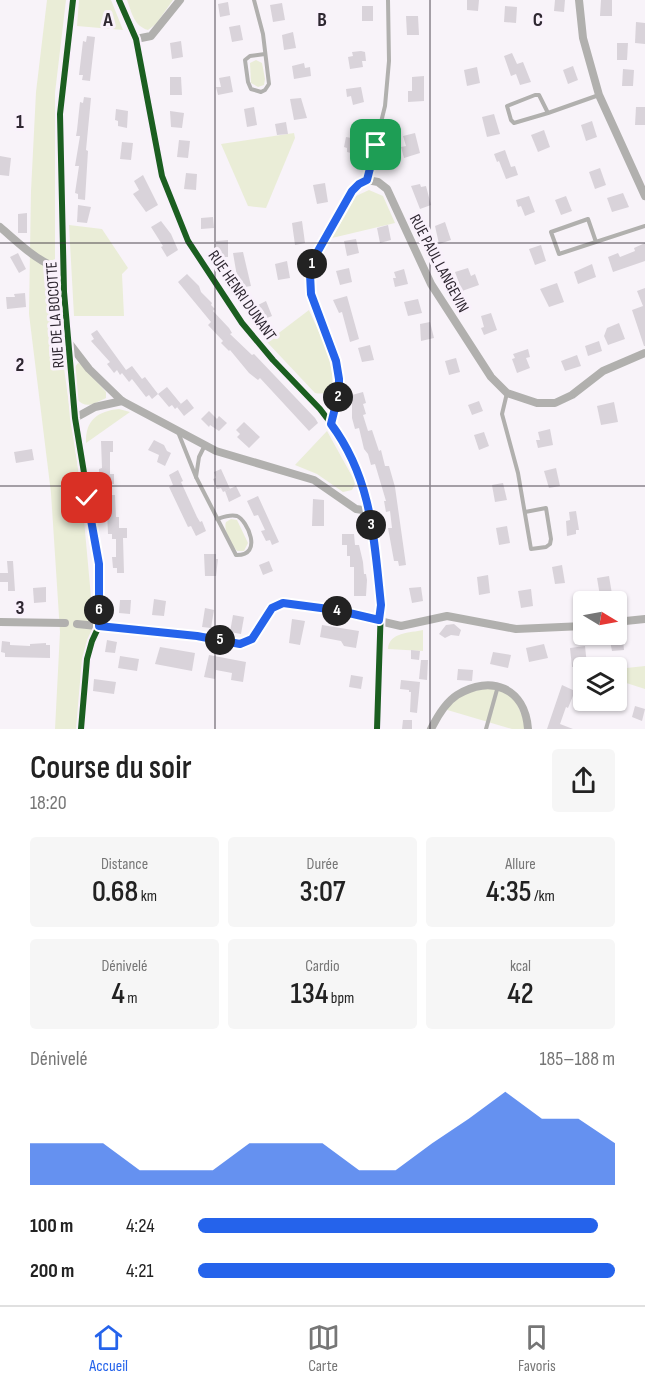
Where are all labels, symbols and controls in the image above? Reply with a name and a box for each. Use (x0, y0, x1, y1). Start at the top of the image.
text: A (102, 8, 113, 32)
text: B (317, 8, 327, 32)
text: C (533, 8, 543, 32)
text: 1 (16, 110, 24, 134)
pin (350, 119, 401, 170)
icon: arrive (359, 128, 392, 161)
street label: RUE PAUL LANGEVIN (405, 211, 472, 316)
street label: RUE HENRI DUNANT (204, 247, 280, 345)
pin: 1 (297, 249, 327, 279)
text: 1 (309, 254, 315, 273)
street label: RUE DE LA BOCOTTE (42, 261, 69, 369)
text: 2 (16, 353, 24, 377)
pin: 2 (323, 382, 353, 412)
text: 2 (334, 387, 342, 406)
pin (61, 472, 112, 523)
icon: check (70, 481, 103, 514)
pin: 3 (356, 510, 386, 540)
text: 3 (367, 515, 375, 534)
north arrow (573, 591, 627, 645)
map controls (573, 591, 627, 711)
pin: 6 (84, 595, 114, 625)
text: 3 (16, 596, 25, 620)
pin: 4 (322, 596, 352, 626)
text: 6 (95, 600, 103, 619)
text: 4 (333, 601, 341, 620)
pin: 5 (205, 625, 235, 655)
text: 5 (216, 630, 224, 649)
button: layers (573, 657, 627, 711)
text: Course du soir (30, 748, 192, 788)
button: share (552, 749, 615, 812)
text: 18:20 (30, 791, 67, 815)
text: Distance (101, 855, 148, 874)
text: Durée (307, 855, 338, 874)
text: Allure (505, 855, 536, 874)
text: 0.68 (92, 874, 138, 910)
text: 3:07 (300, 874, 345, 910)
text: 4:35 (486, 874, 532, 910)
text: km (138, 887, 157, 906)
text: /km (532, 887, 555, 906)
text: Dénivelé (101, 957, 148, 976)
text: Cardio (305, 957, 340, 976)
text: kcal (510, 957, 531, 976)
text: 4 (111, 976, 125, 1012)
text: 134 (291, 976, 328, 1012)
text: 42 (507, 976, 534, 1012)
text: m (125, 989, 138, 1008)
text: bpm (328, 989, 354, 1008)
text: Dénivelé (30, 1047, 88, 1071)
text: 185–188 m (540, 1047, 615, 1071)
text: 100 m (30, 1214, 73, 1238)
text: 4:24 (126, 1214, 155, 1238)
text: 200 m (30, 1259, 74, 1283)
text: 4:21 (126, 1259, 153, 1283)
tab: Accueil (89, 1321, 128, 1376)
tab: Carte (307, 1321, 340, 1376)
tab: Favoris (518, 1321, 556, 1376)

